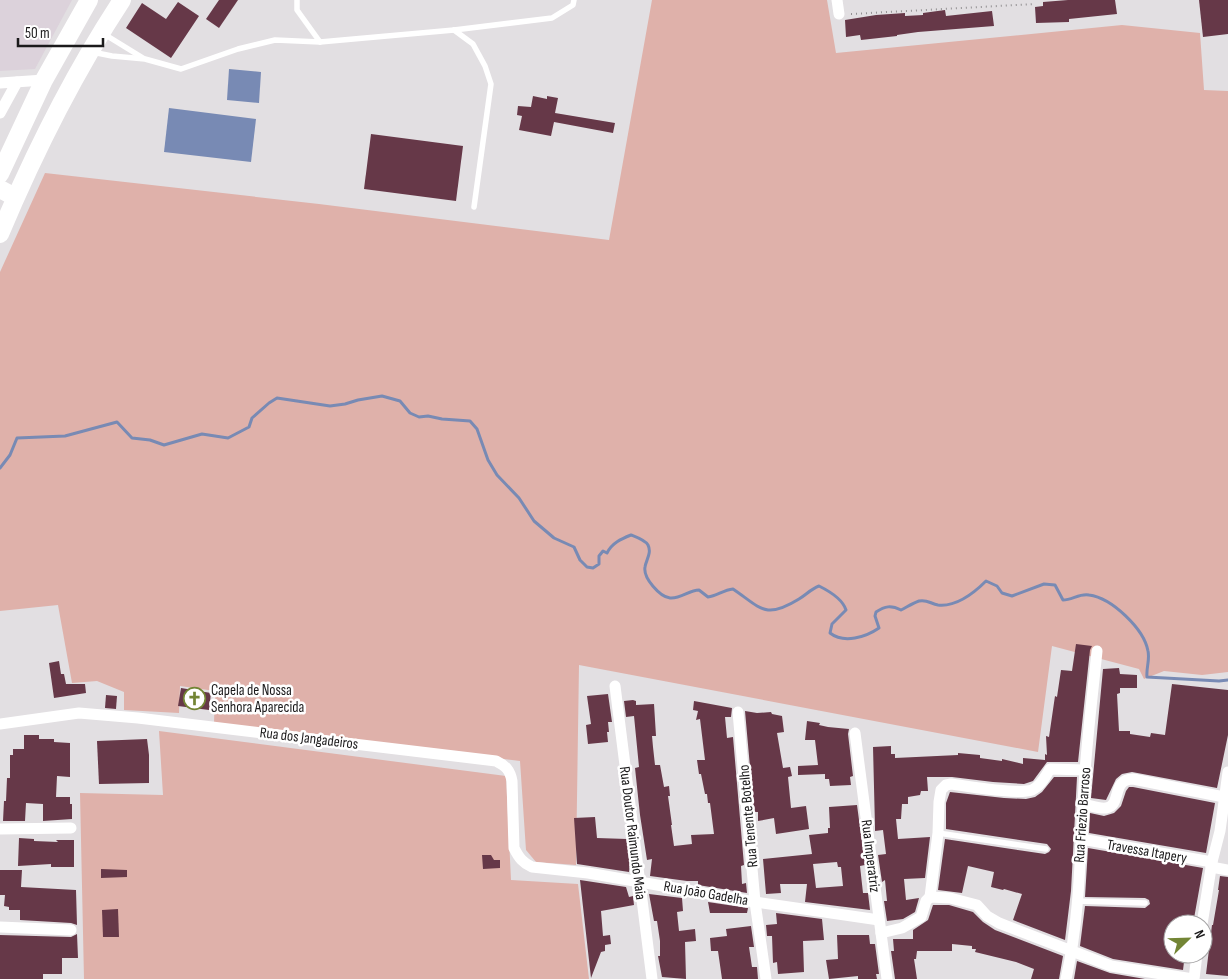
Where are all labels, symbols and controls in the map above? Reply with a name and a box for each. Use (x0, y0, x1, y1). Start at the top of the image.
scale bar (18, 15, 102, 47)
text: 50 m (25, 24, 50, 43)
place label: Capela de Nossa Senhora Aparecida (211, 681, 305, 717)
church icon: Capela de Nossa Senhora Aparecida (183, 687, 207, 711)
street label: Rua dos Jangadeiros (259, 723, 359, 754)
street label: Rua Tenente Botelho (735, 764, 762, 868)
street label: Rua Doutor Raimundo Maia (615, 765, 650, 901)
street label: Rua Friezio Barroso (1070, 767, 1095, 863)
street label: Rua Imperatriz (857, 819, 884, 894)
street label: Travessa Itapery (1105, 835, 1189, 868)
street label: Rua João Gadelha (662, 877, 750, 910)
north arrow (1163, 914, 1213, 964)
text: N (1190, 927, 1209, 941)

